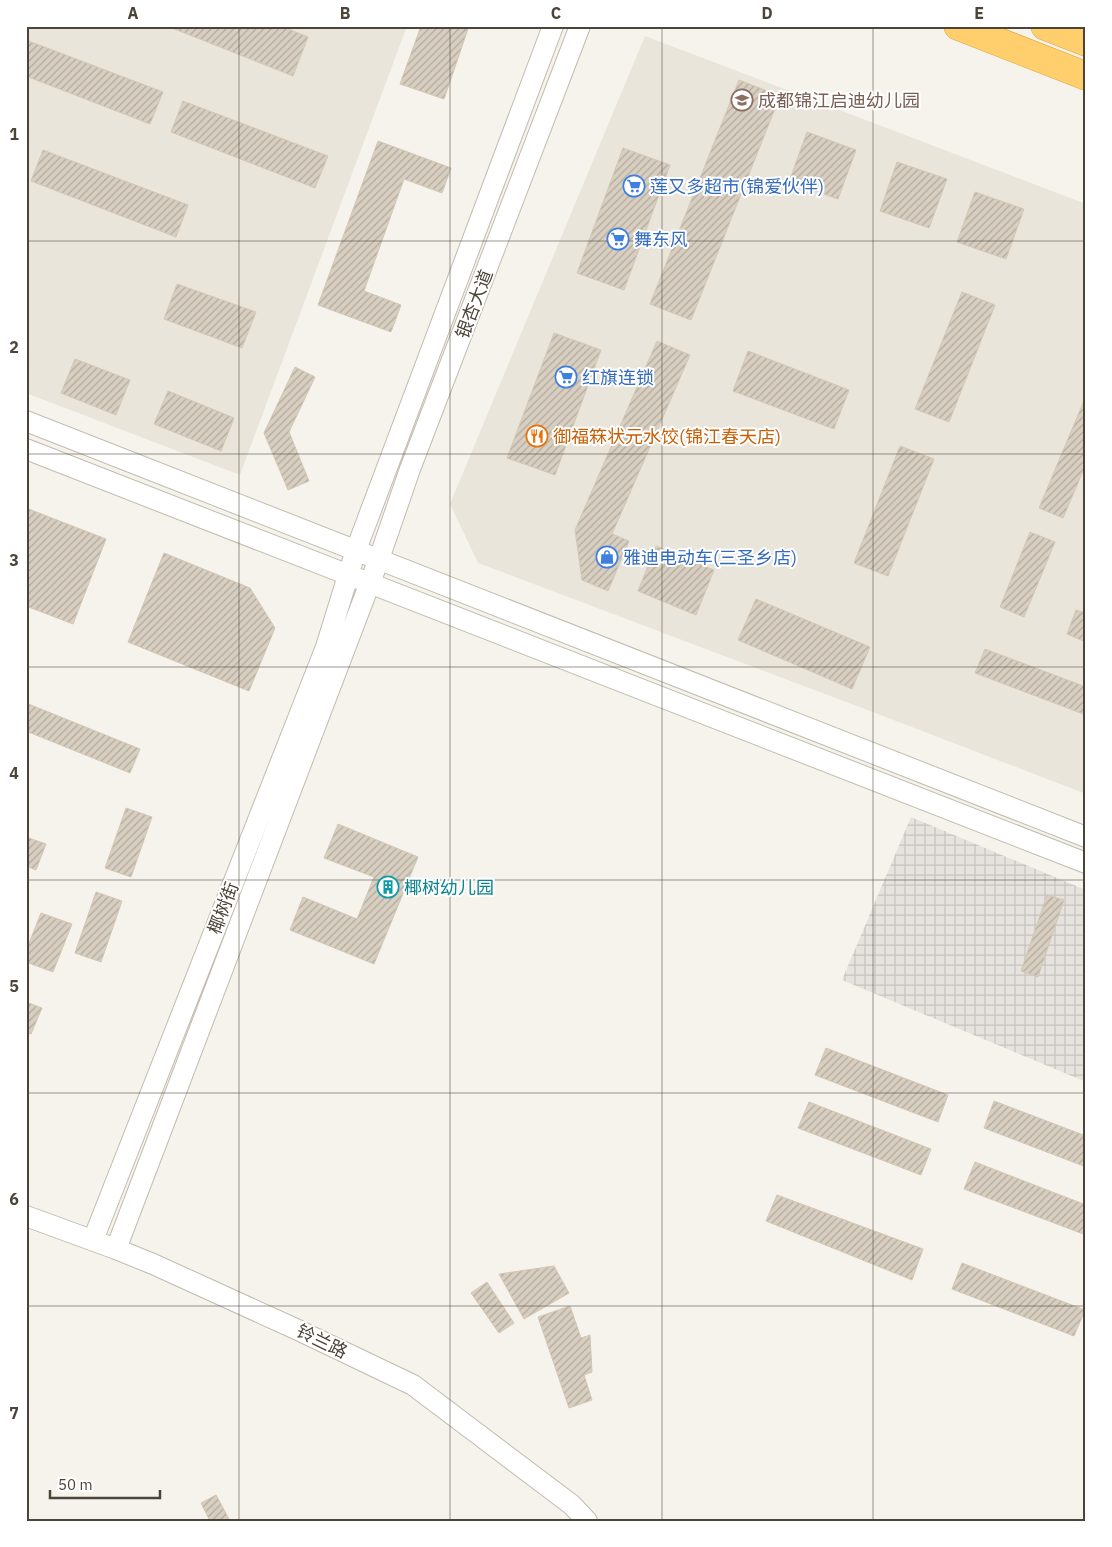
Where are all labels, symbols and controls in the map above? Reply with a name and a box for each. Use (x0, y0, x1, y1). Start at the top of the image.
text: A (128, 3, 139, 23)
text: B (340, 3, 351, 23)
text: C (551, 3, 561, 23)
text: D (761, 3, 773, 23)
text: E (974, 3, 984, 23)
school or university icon: 成都锦江启迪幼儿园 (730, 88, 754, 112)
place label: 成都锦江启迪幼儿园 (758, 89, 920, 112)
text: 1 (9, 124, 19, 144)
supermarket icon: 莲又多超市(锦爱伙伴) (622, 174, 646, 198)
place label: 莲又多超市(锦爱伙伴) (650, 175, 824, 198)
supermarket icon: 舞东风 (606, 227, 630, 251)
place label: 舞东风 (634, 228, 688, 251)
street label: 银杏大道 (450, 266, 498, 342)
text: 2 (9, 337, 19, 357)
supermarket icon: 红旗连锁 (554, 365, 578, 389)
place label: 红旗连锁 (582, 366, 654, 389)
restaurant icon: 御福箖状元水饺(锦江春天店) (525, 424, 549, 448)
place label: 御福箖状元水饺(锦江春天店) (553, 425, 781, 448)
shop icon: 雅迪电动车(三圣乡店) (595, 545, 619, 569)
place label: 雅迪电动车(三圣乡店) (623, 546, 797, 569)
text: 3 (9, 550, 19, 570)
text: 4 (9, 763, 19, 783)
building icon: 椰树幼儿园 (376, 875, 400, 899)
place label: 椰树幼儿园 (404, 876, 494, 899)
street label: 椰树街 (203, 879, 243, 937)
text: 5 (9, 976, 19, 996)
text: 6 (9, 1189, 19, 1209)
street label: 铃兰路 (293, 1319, 351, 1363)
text: 7 (9, 1403, 19, 1423)
scale bar (50, 1467, 160, 1499)
text: 50 m (58, 1475, 93, 1494)

